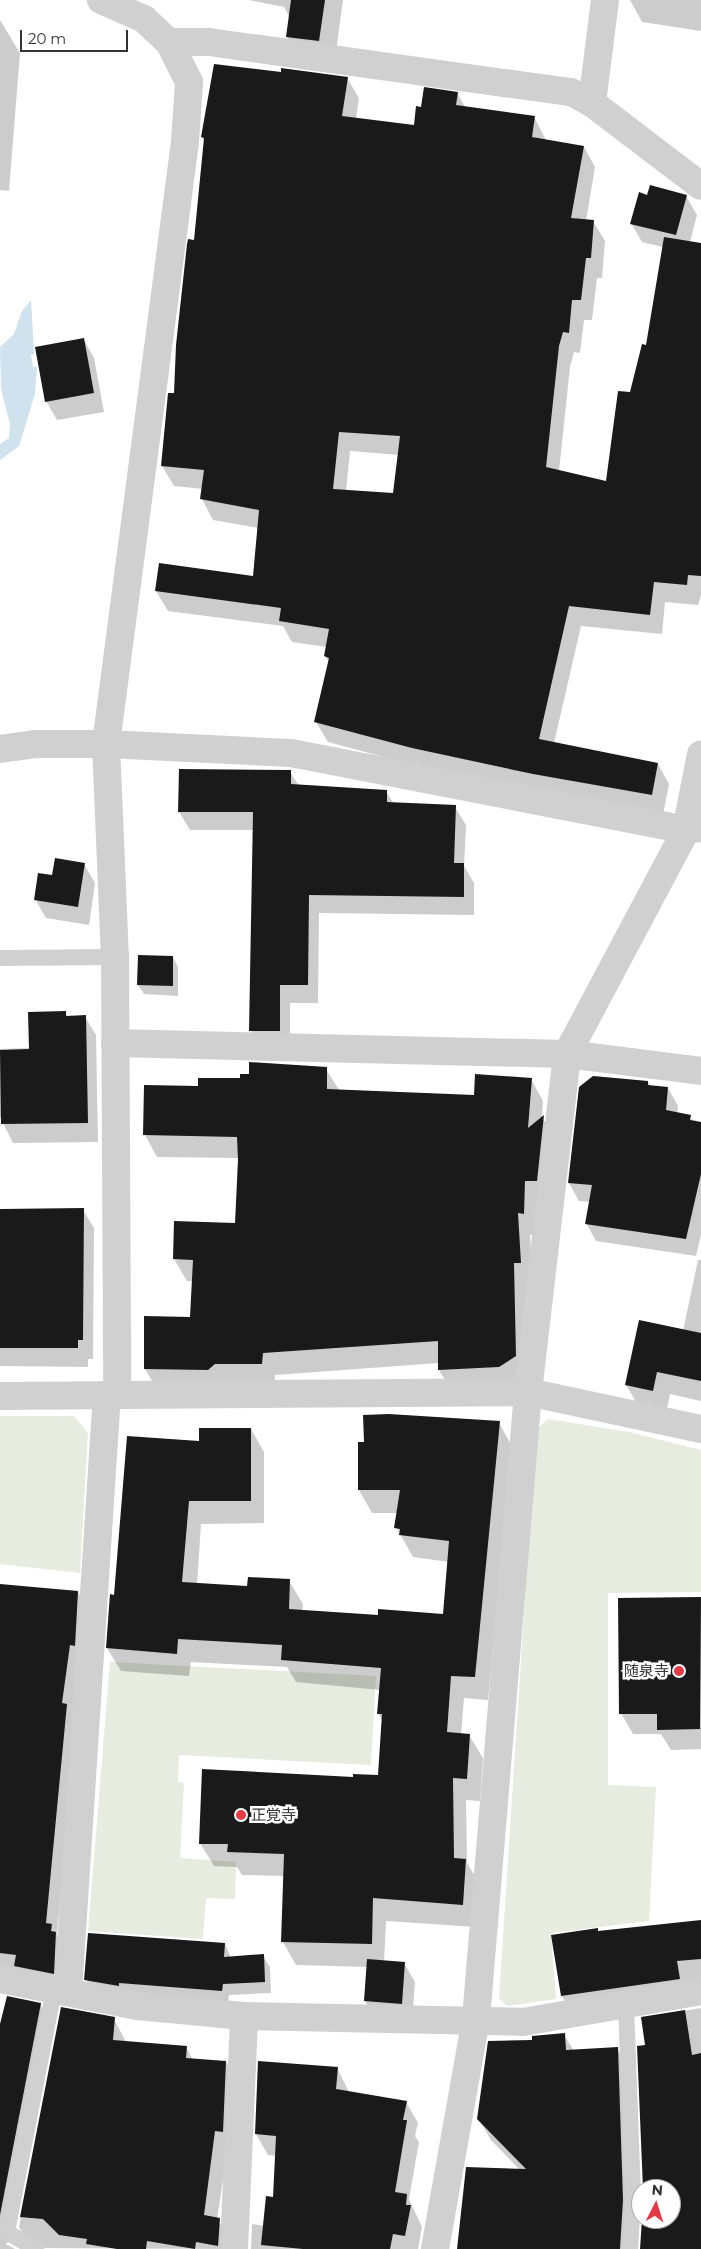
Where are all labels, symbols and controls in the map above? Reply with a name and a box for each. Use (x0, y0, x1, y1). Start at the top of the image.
scale bar (22, 20, 130, 52)
text: 20 m (28, 29, 66, 48)
place label: 随泉寺 (624, 1662, 669, 1680)
marker: 随泉寺 (673, 1665, 685, 1677)
place label: 正覚寺 (251, 1806, 296, 1824)
marker: 正覚寺 (235, 1809, 247, 1821)
north arrow (631, 2179, 681, 2229)
text: N (651, 2181, 664, 2200)

